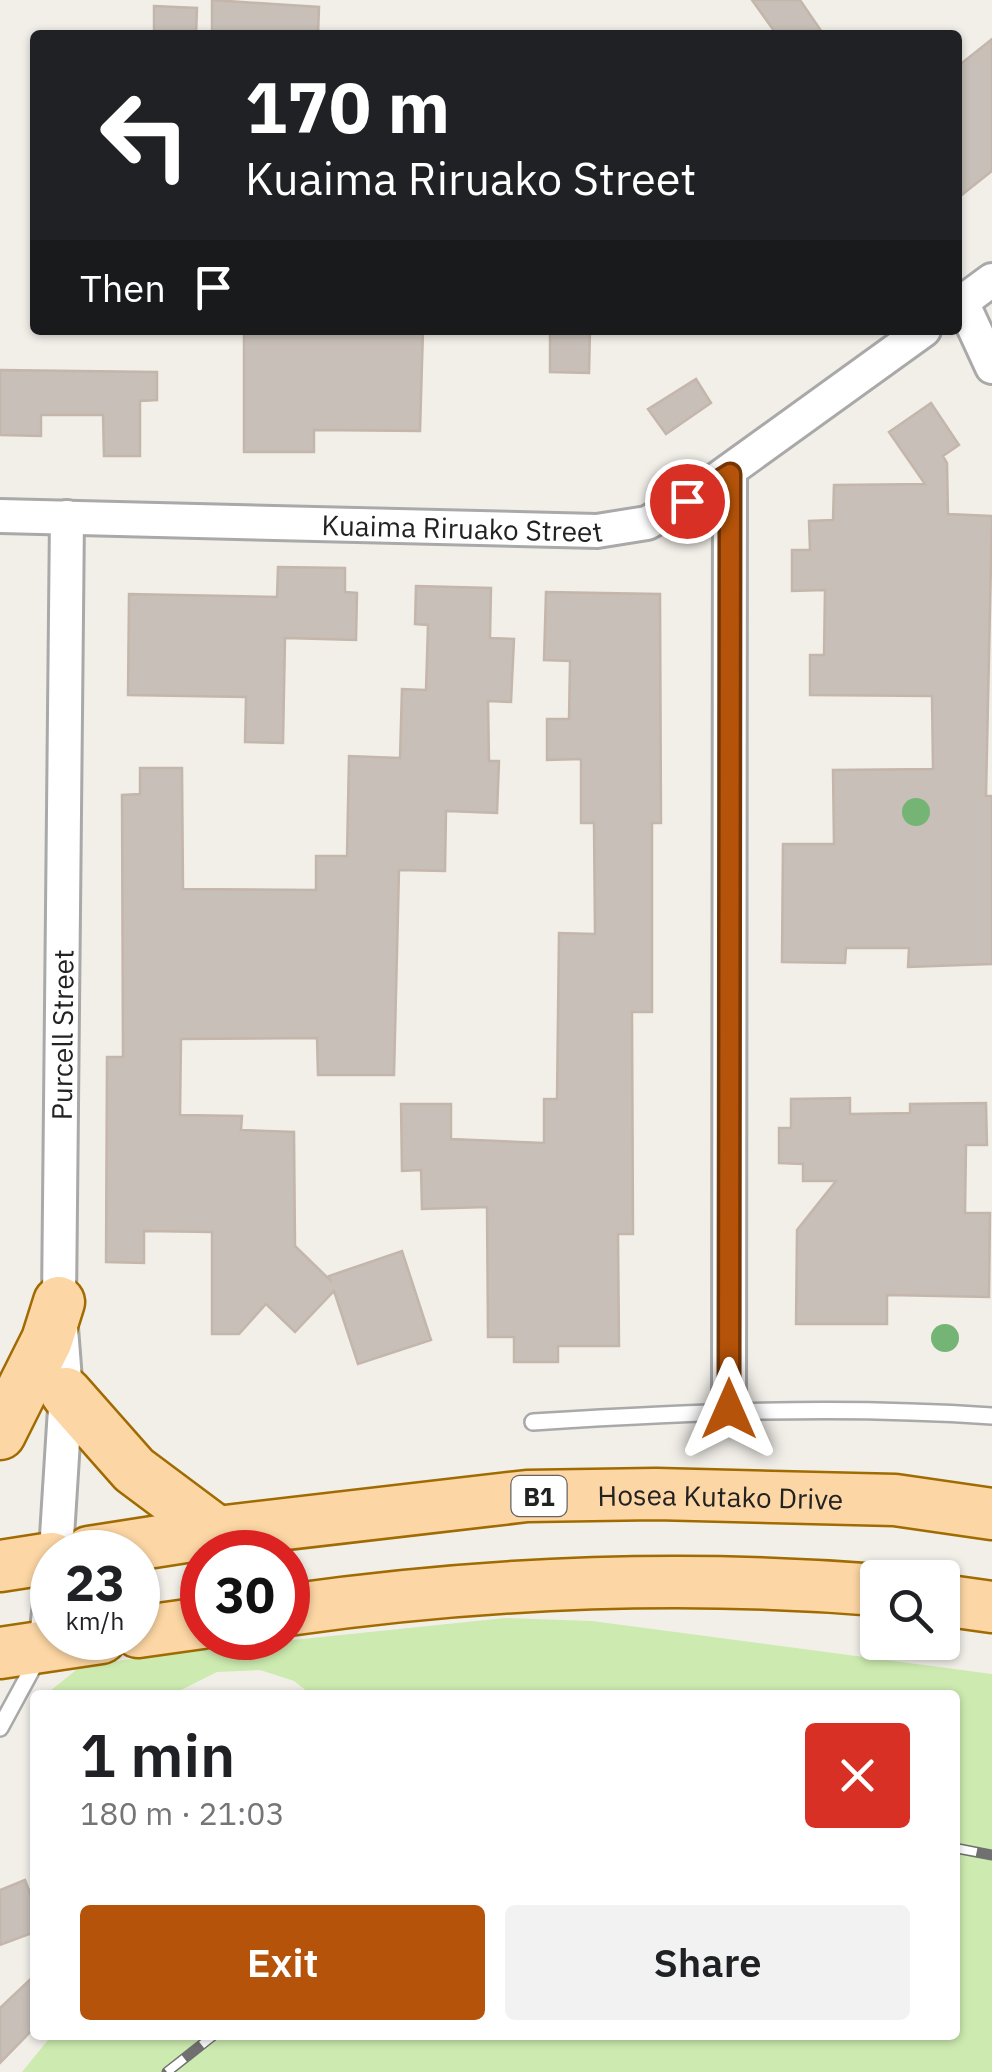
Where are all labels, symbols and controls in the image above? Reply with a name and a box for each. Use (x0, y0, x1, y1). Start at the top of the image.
text: 170 m (245, 61, 450, 152)
icon: left (80, 70, 210, 200)
text: Kuaima Riruako Street (245, 149, 696, 207)
icon: arrive (186, 260, 241, 315)
text: Then (80, 263, 166, 312)
pin (645, 459, 730, 544)
icon: arrive (660, 474, 715, 529)
street label: Kuaima Riruako Street (321, 506, 605, 550)
street label: Purcell Street (42, 949, 81, 1120)
position arrow (677, 1357, 781, 1461)
street label: Hosea Kutako Drive (597, 1475, 844, 1517)
road number: B1 (512, 1476, 566, 1516)
speed limit sign: 30 (180, 1530, 310, 1660)
text: 23 (65, 1550, 125, 1615)
map controls (860, 1560, 960, 1660)
button: search (860, 1560, 960, 1660)
text: km/h (66, 1604, 124, 1637)
text: 1 min (80, 1715, 235, 1794)
button: close (805, 1723, 910, 1828)
text: 180 m · 21:03 (80, 1792, 285, 1834)
button: Exit (80, 1905, 485, 2020)
button: Share (505, 1905, 910, 2020)

